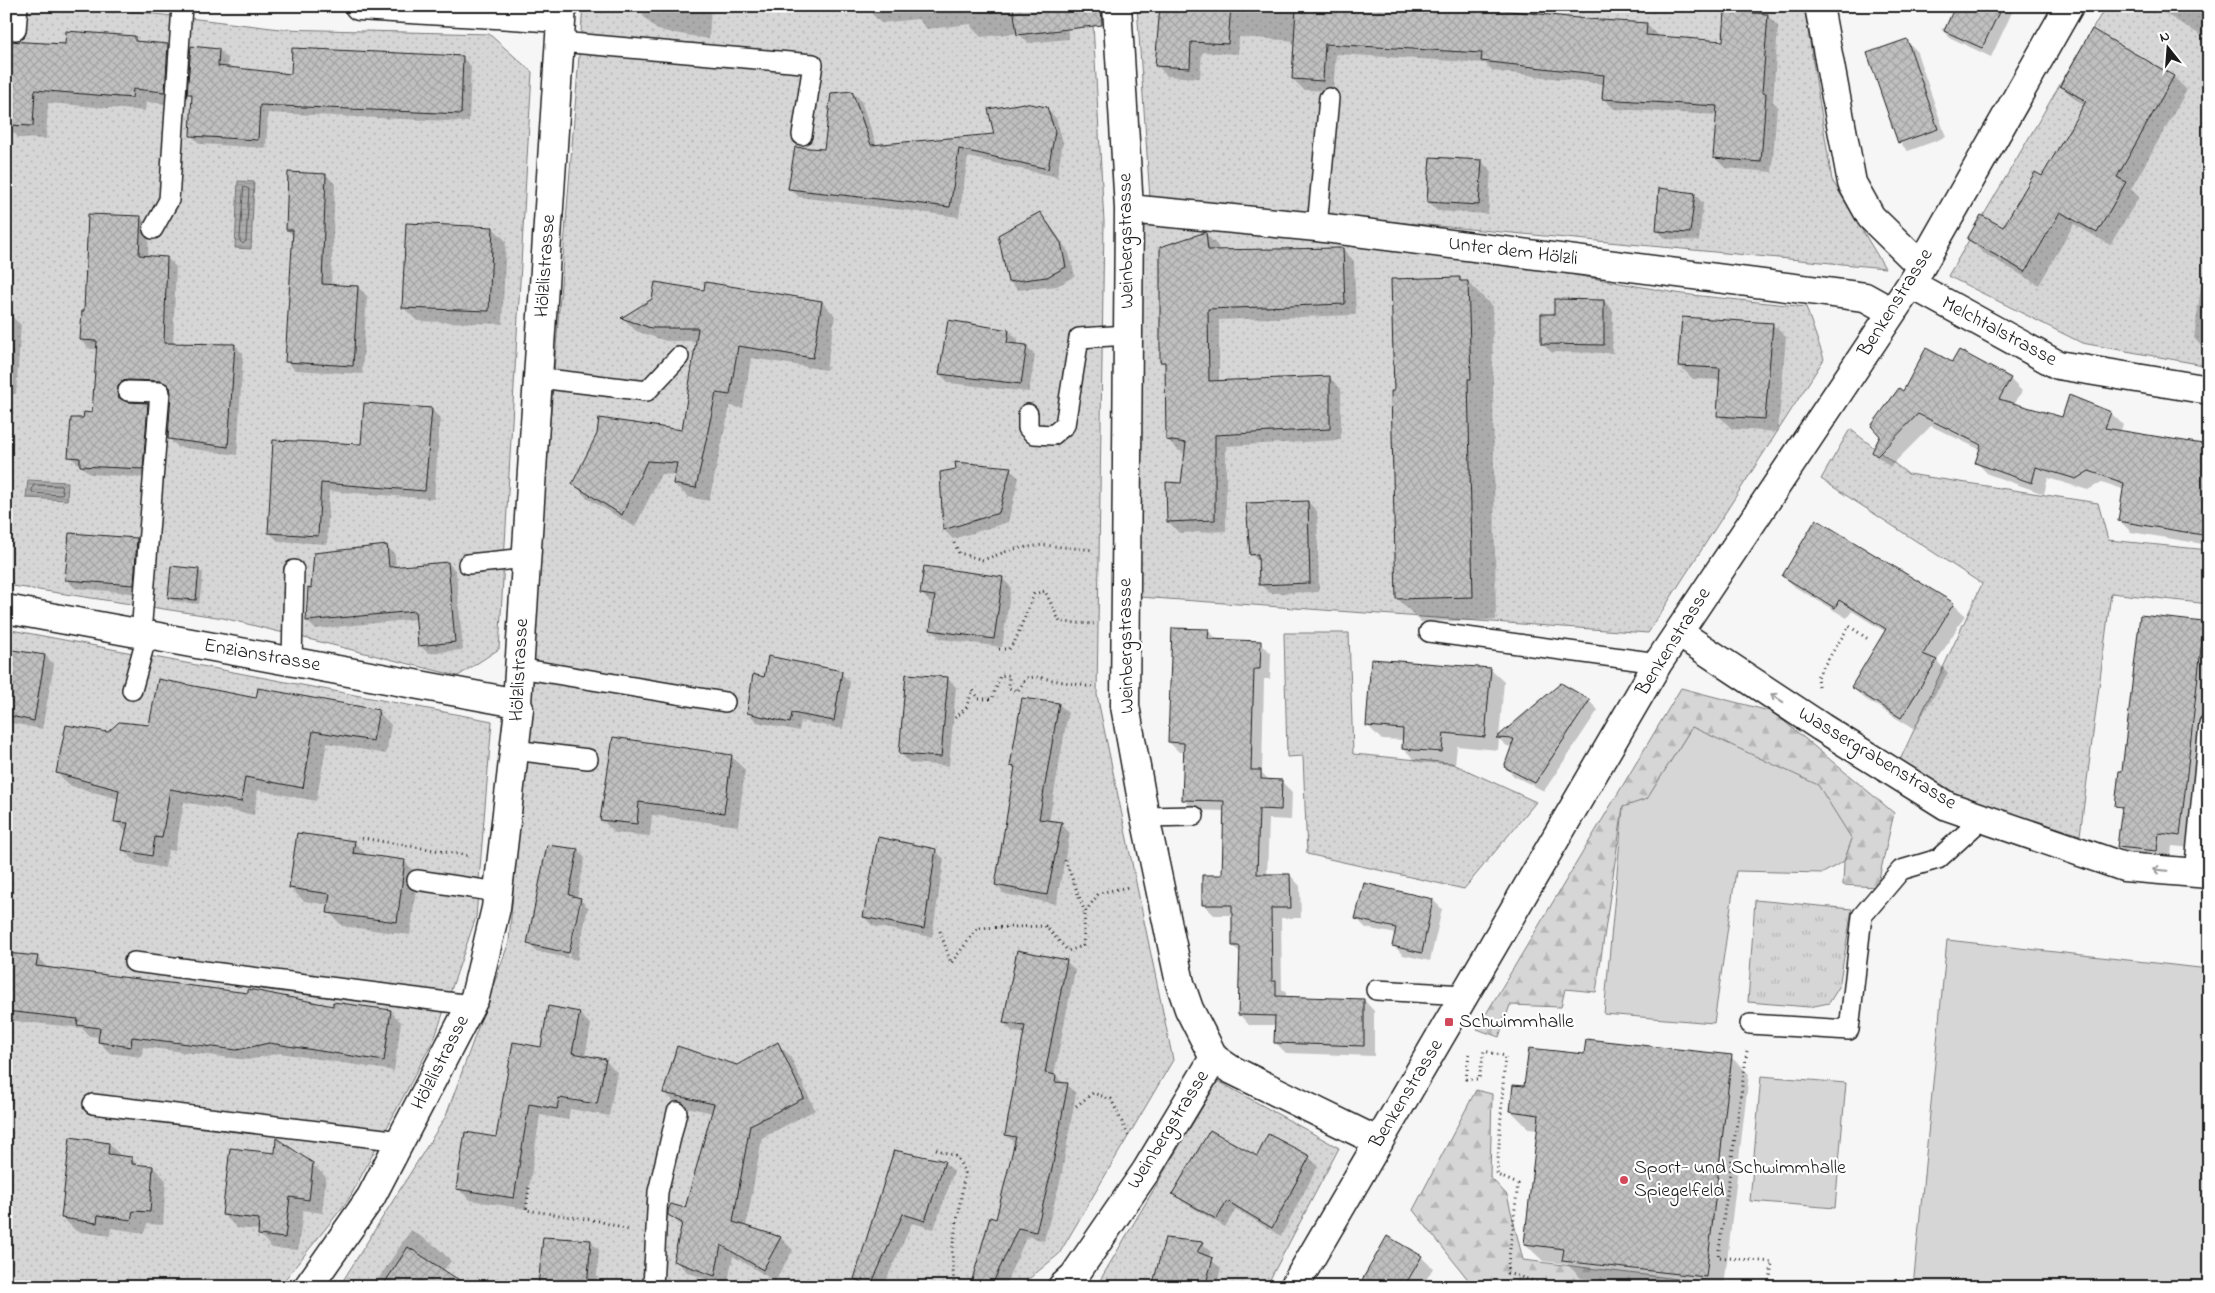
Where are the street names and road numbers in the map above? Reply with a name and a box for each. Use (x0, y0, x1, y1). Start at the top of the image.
street label: Weinbergstrasse (1111, 173, 1144, 309)
street label: Hölzlistrasse (528, 213, 564, 319)
street label: Unter dem Hölzli (1447, 230, 1579, 274)
street label: Benkenstrasse (1851, 243, 1941, 364)
street label: Melchtalstrasse (1936, 289, 2062, 375)
street label: Weinbergstrasse (1111, 578, 1144, 714)
street label: Benkenstrasse (1629, 582, 1719, 703)
street label: Hölzlistrasse (503, 618, 537, 722)
street label: Enzianstrasse (201, 631, 323, 681)
street label: Wassergrabenstrasse (1792, 700, 1962, 819)
street label: Hölzlistrasse (405, 1010, 477, 1116)
street label: Benkenstrasse (1362, 1034, 1451, 1155)
street label: Weinbergstrasse (1121, 1065, 1218, 1196)

